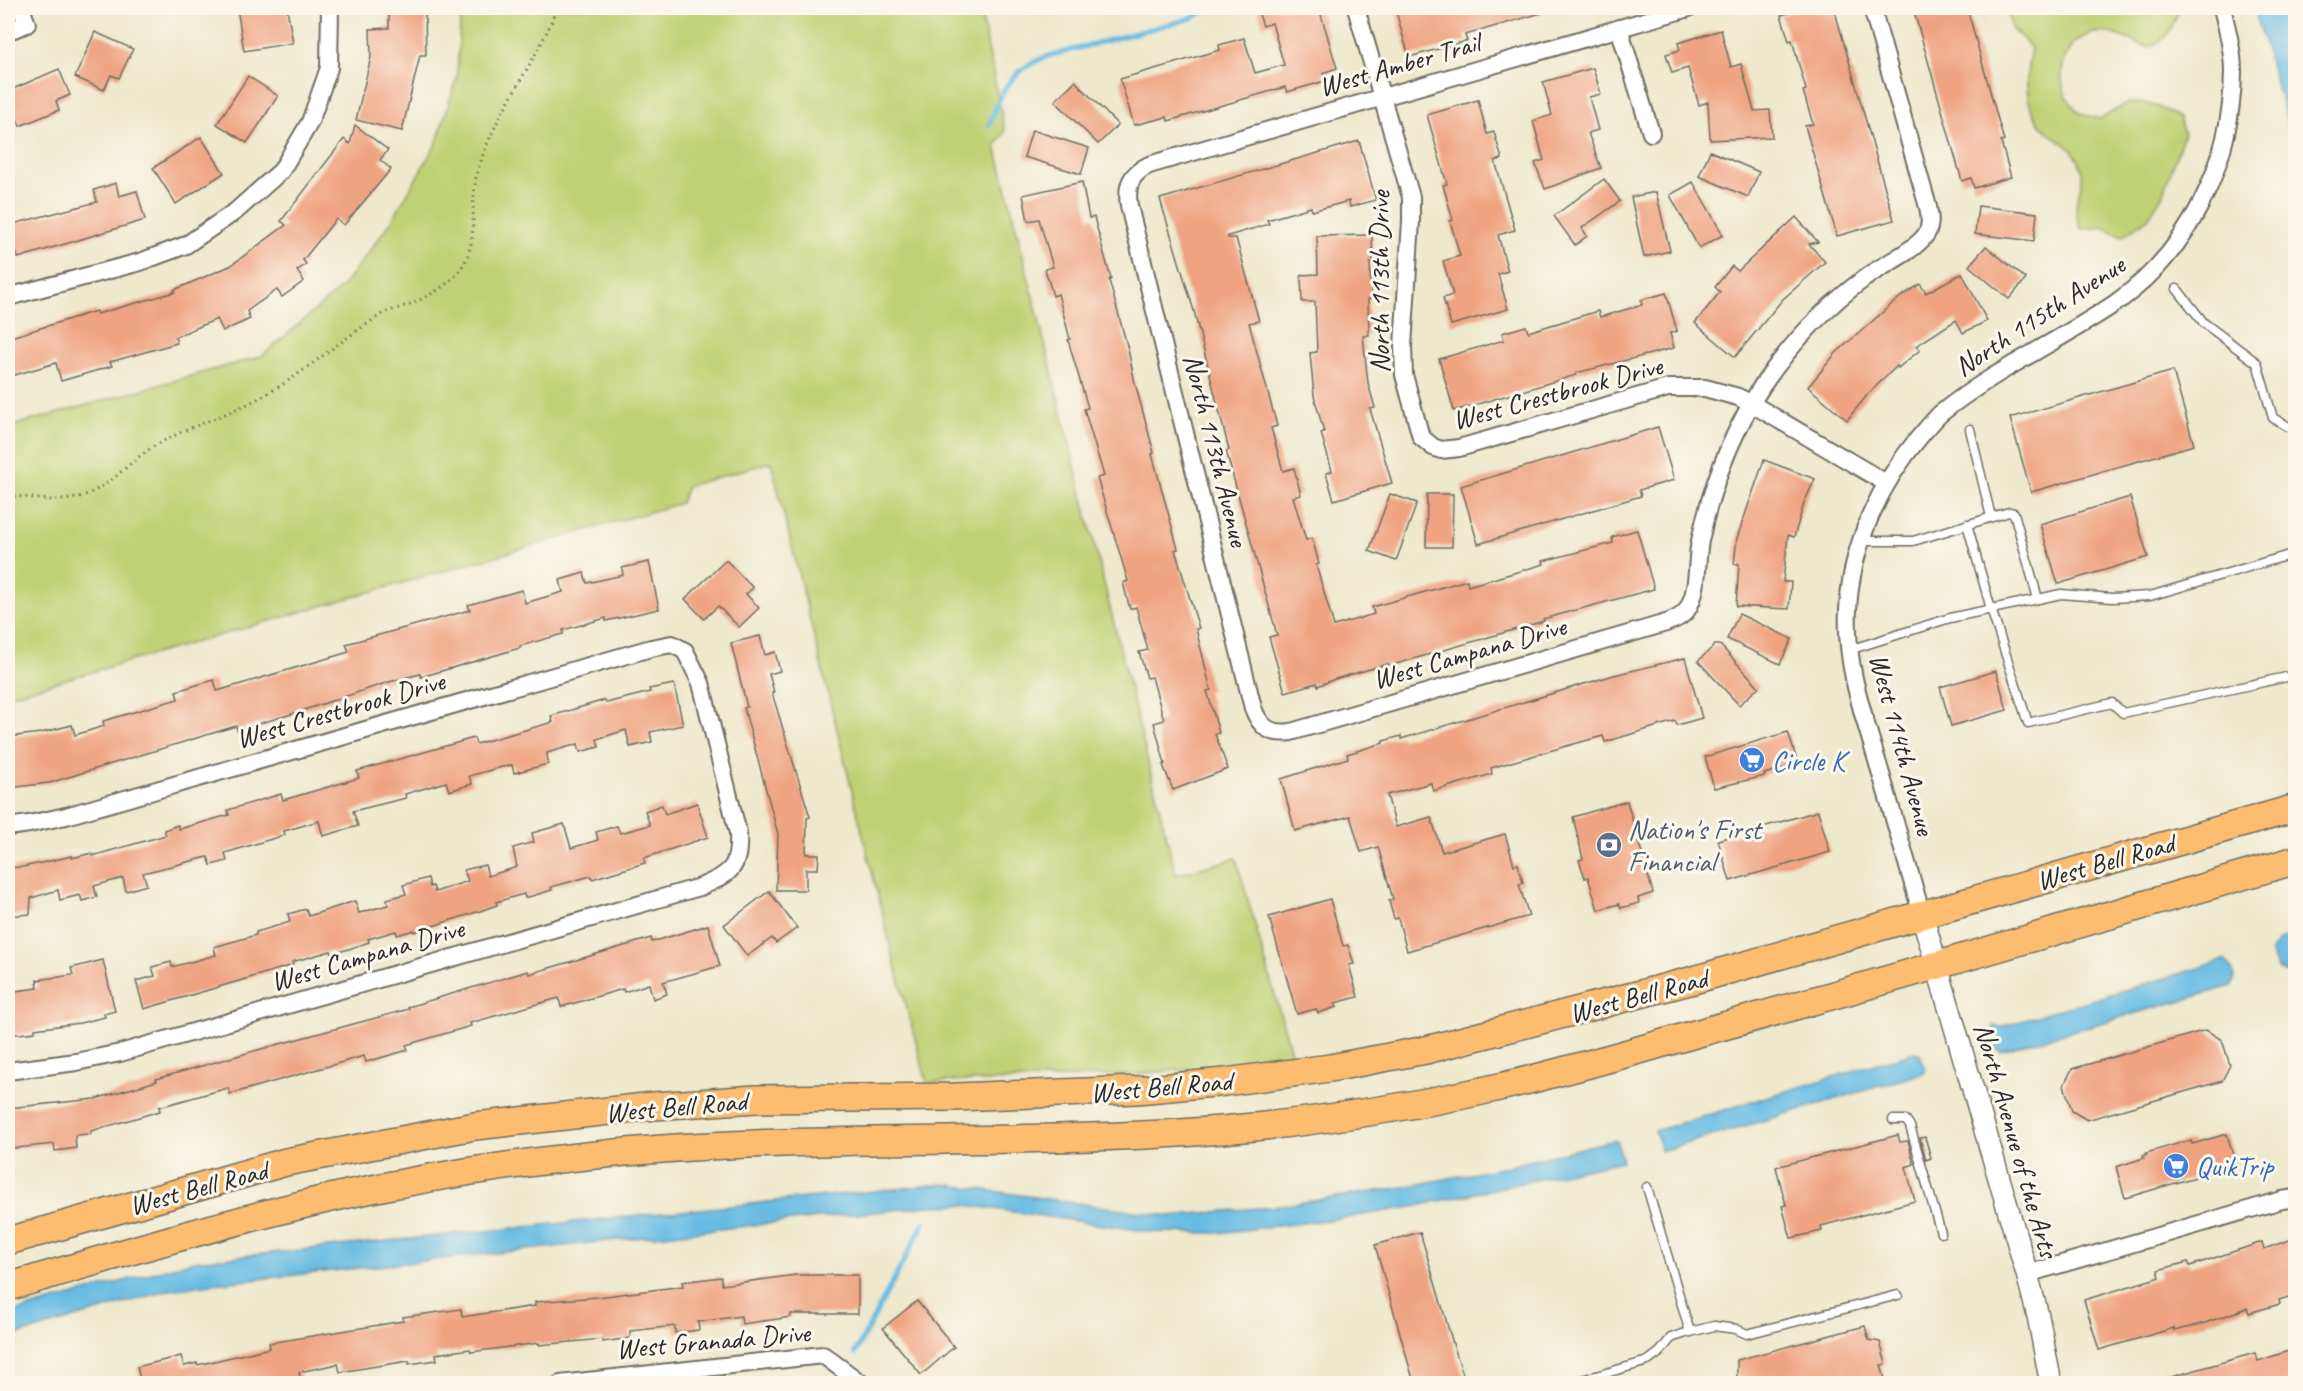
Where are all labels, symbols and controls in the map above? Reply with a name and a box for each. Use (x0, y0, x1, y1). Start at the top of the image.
street label: West Amber Trail (1315, 23, 1489, 104)
street label: North 113th Drive (1362, 189, 1397, 373)
street label: North 115th Avenue (1947, 246, 2133, 384)
street label: West Crestbrook Drive (1449, 347, 1668, 437)
street label: North 113th Avenue (1176, 351, 1258, 552)
street label: West Campana Drive (1369, 608, 1571, 697)
street label: West 114th Avenue (1862, 650, 1944, 840)
street label: West Crestbrook Drive (232, 662, 450, 756)
place label: Circle K (1772, 743, 1851, 778)
supermarket icon: Circle K (1737, 745, 1767, 775)
place label: Nation's First Financial (1628, 812, 1763, 879)
street label: West Bell Road (2032, 824, 2182, 898)
bank icon: Nation's First Financial (1594, 830, 1624, 860)
street label: West Campana Drive (267, 910, 469, 999)
street label: West Bell Road (1565, 959, 1715, 1031)
street label: North Avenue of the Arts (1966, 1019, 2067, 1264)
street label: West Bell Road (1089, 1063, 1237, 1110)
street label: West Bell Road (604, 1083, 752, 1130)
place label: QuikTrip (2196, 1149, 2276, 1184)
street label: West Bell Road (125, 1151, 275, 1223)
supermarket icon: QuikTrip (2161, 1151, 2191, 1181)
street label: West Granada Drive (615, 1314, 813, 1366)

